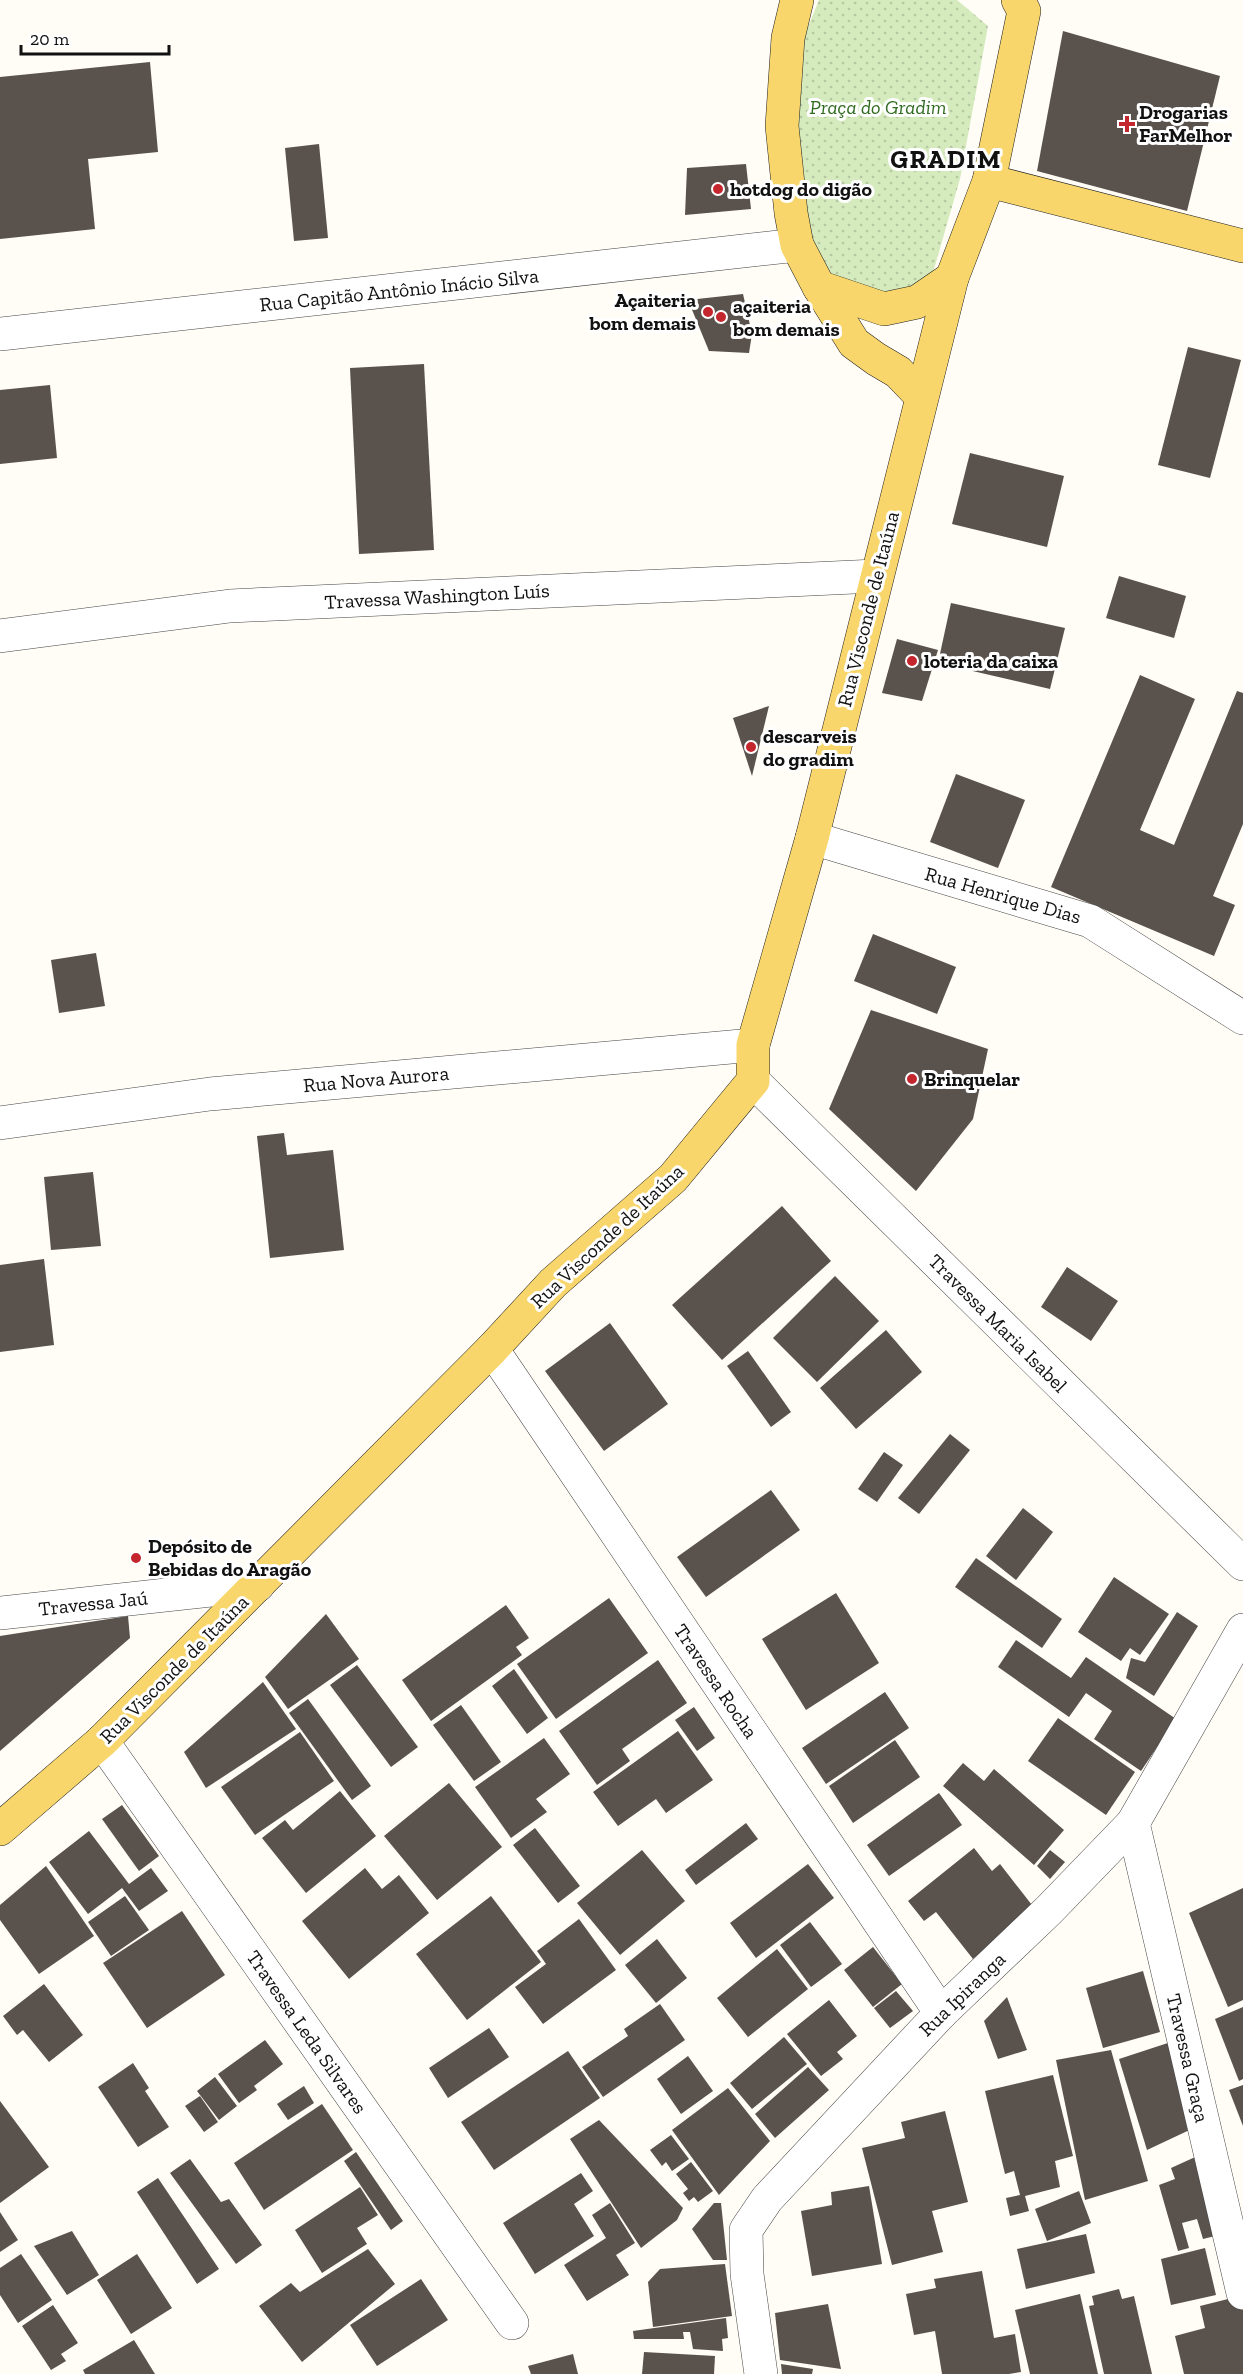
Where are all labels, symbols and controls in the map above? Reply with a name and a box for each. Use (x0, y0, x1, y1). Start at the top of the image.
scale bar (21, 18, 170, 56)
text: 20 m (30, 28, 70, 50)
park label: Praça do Gradim (809, 95, 947, 119)
place label: Drogarias FarMelhor (1139, 100, 1232, 147)
marker: Drogarias FarMelhor (1120, 117, 1134, 131)
district label: GRADIM (890, 143, 1002, 175)
place label: hotdog do digão (730, 177, 872, 201)
marker: hotdog do digão (711, 182, 725, 196)
street label: Rua Capitão Antônio Inácio Silva (258, 263, 540, 317)
place label: Açaiteria bom demais (588, 288, 696, 335)
place label: açaiteria bom demais (732, 294, 840, 341)
marker: Açaiteria bom demais (701, 305, 715, 319)
marker: açaiteria bom demais (714, 310, 728, 324)
street label: Rua Visconde de Itaúna (832, 509, 904, 709)
street label: Travessa Washington Luís (324, 578, 550, 614)
place label: loteria da caixa (924, 649, 1058, 673)
marker: loteria da caixa (905, 654, 919, 668)
place label: descarveis do gradim (763, 724, 857, 771)
marker: descarveis do gradim (744, 740, 758, 754)
street label: Rua Henrique Dias (922, 861, 1084, 929)
street label: Rua Nova Aurora (302, 1061, 450, 1097)
place label: Brinquelar (924, 1067, 1020, 1091)
marker: Brinquelar (905, 1072, 919, 1086)
street label: Rua Visconde de Itaúna (526, 1159, 689, 1313)
street label: Travessa Maria Isabel (924, 1249, 1072, 1397)
place label: Depósito de Bebidas do Aragão (148, 1534, 312, 1581)
marker: Depósito de Bebidas do Aragão (129, 1551, 143, 1565)
street label: Travessa Jaú (37, 1585, 149, 1621)
street label: Rua Visconde de Itaúna (95, 1589, 254, 1748)
street label: Travessa Rocha (669, 1619, 763, 1743)
street label: Travessa Leda Silvares (242, 1946, 372, 2118)
street label: Rua Ipiranga (914, 1947, 1010, 2041)
street label: Travessa Graça (1162, 1991, 1215, 2125)

